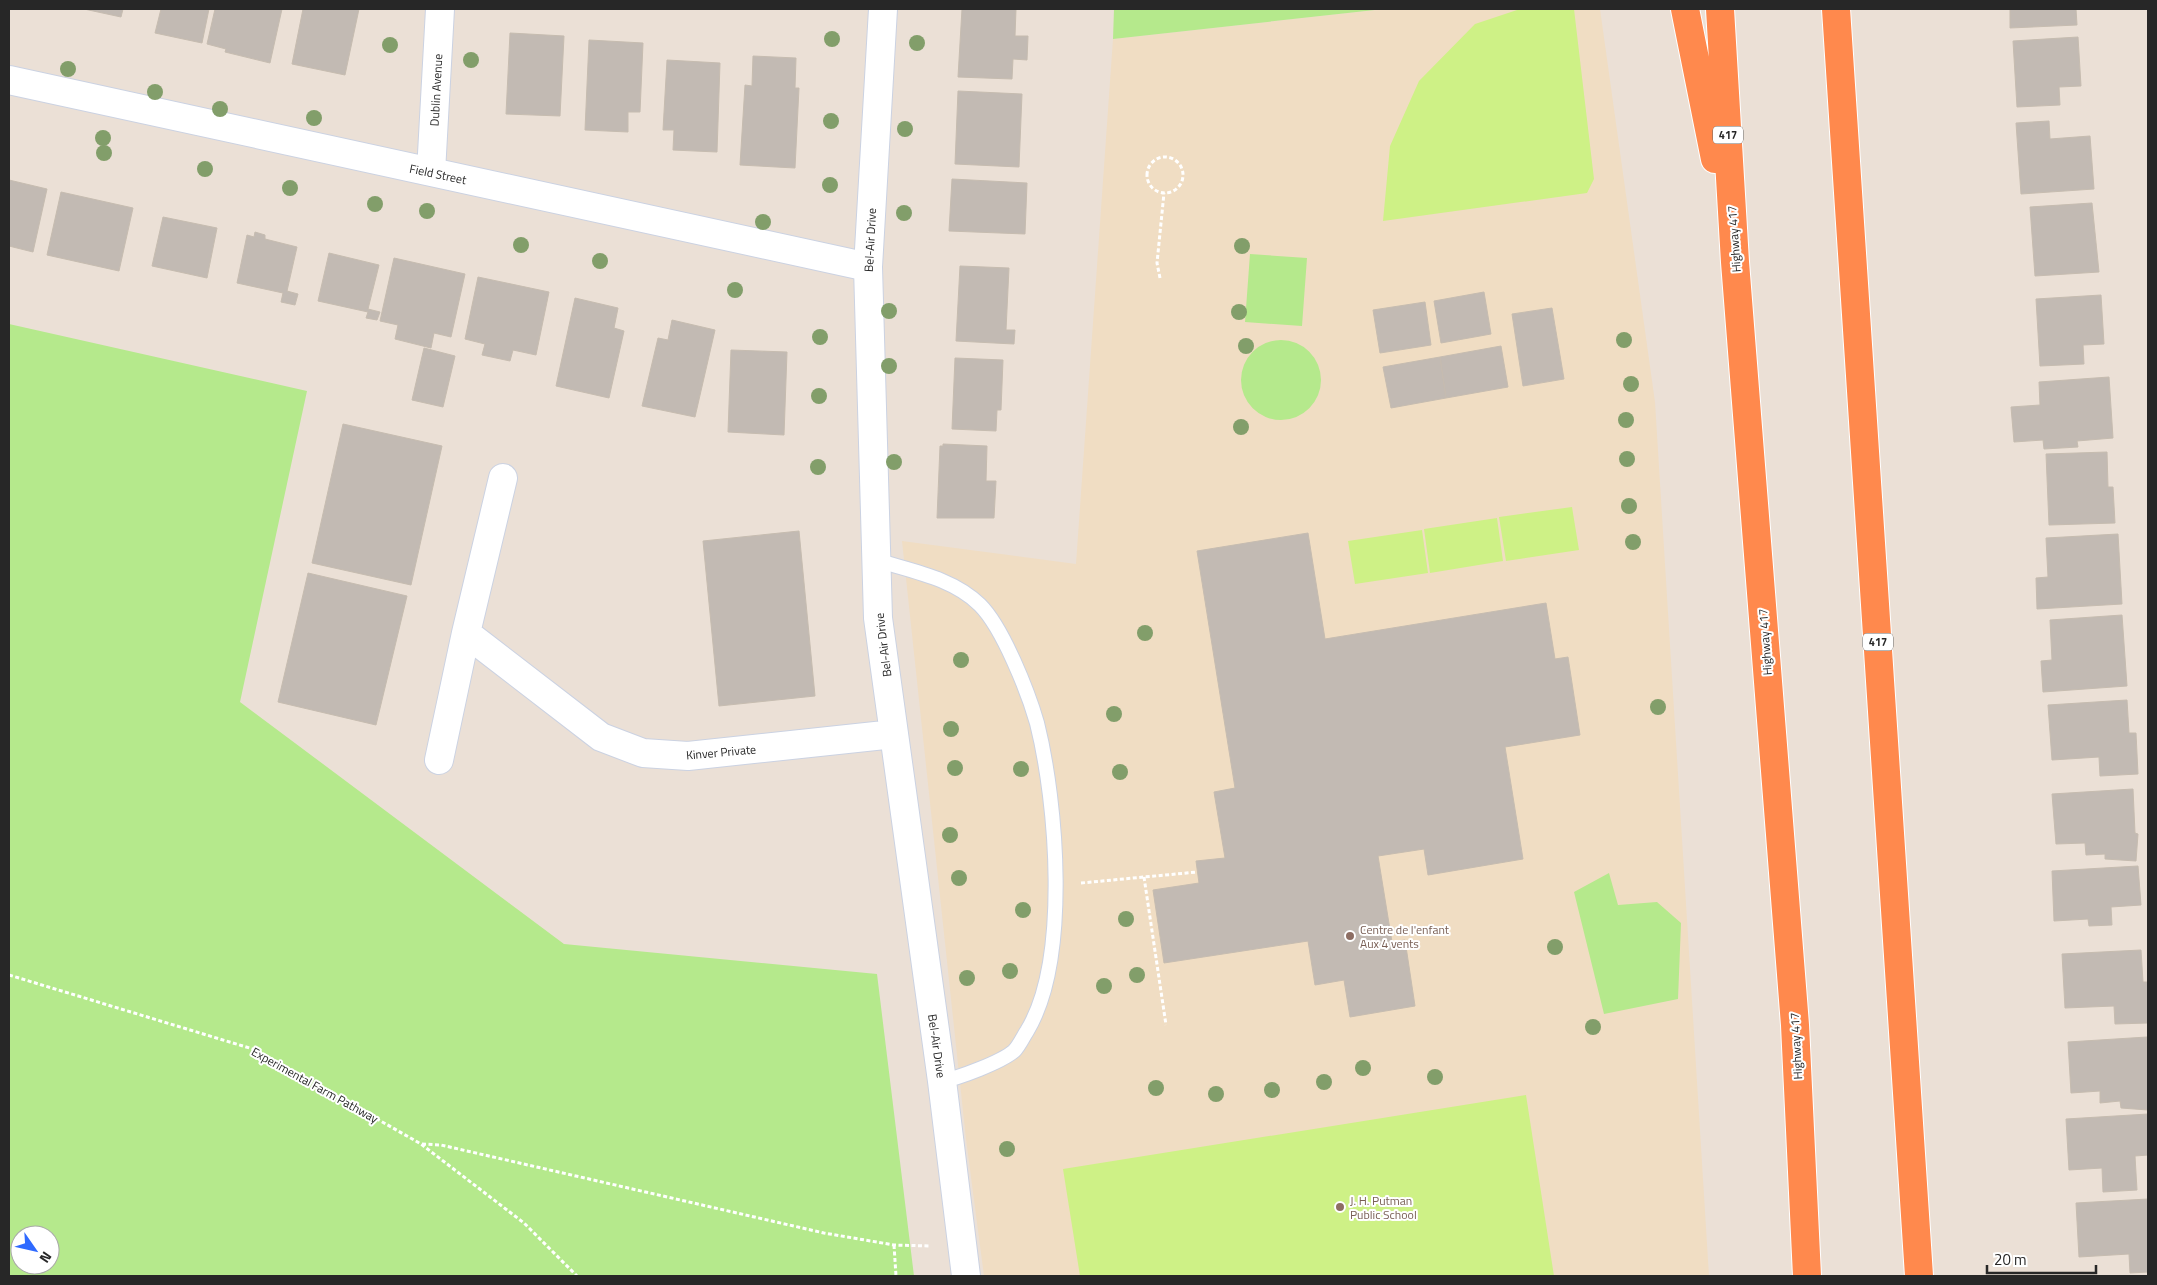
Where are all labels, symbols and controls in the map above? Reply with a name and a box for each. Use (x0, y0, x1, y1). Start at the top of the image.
street label: Dublin Avenue (425, 53, 447, 127)
road number: 417 (1713, 126, 1743, 144)
street label: Field Street (408, 159, 469, 189)
street label: Highway 417 (1722, 205, 1746, 273)
street label: Bel-Air Drive (859, 207, 881, 273)
street label: Highway 417 (1753, 608, 1777, 676)
street label: Bel-Air Drive (870, 612, 896, 678)
road number: 417 (1863, 634, 1893, 650)
street label: Kinver Private (685, 739, 757, 765)
place label: Centre de l'enfant Aux 4 vents (1360, 920, 1450, 953)
marker: Centre de l'enfant Aux 4 vents (1344, 930, 1356, 942)
street label: Highway 417 (1785, 1012, 1807, 1080)
street label: Bel-Air Drive (923, 1013, 951, 1079)
street label: Experimental Farm Pathway (248, 1042, 382, 1128)
place label: J. H. Putman Public School (1350, 1191, 1417, 1224)
marker: J. H. Putman Public School (1334, 1201, 1346, 1213)
north arrow (10, 1225, 60, 1275)
scale bar (1987, 1242, 2096, 1274)
text: N (35, 1248, 58, 1267)
text: 20 m (1994, 1248, 2027, 1271)

